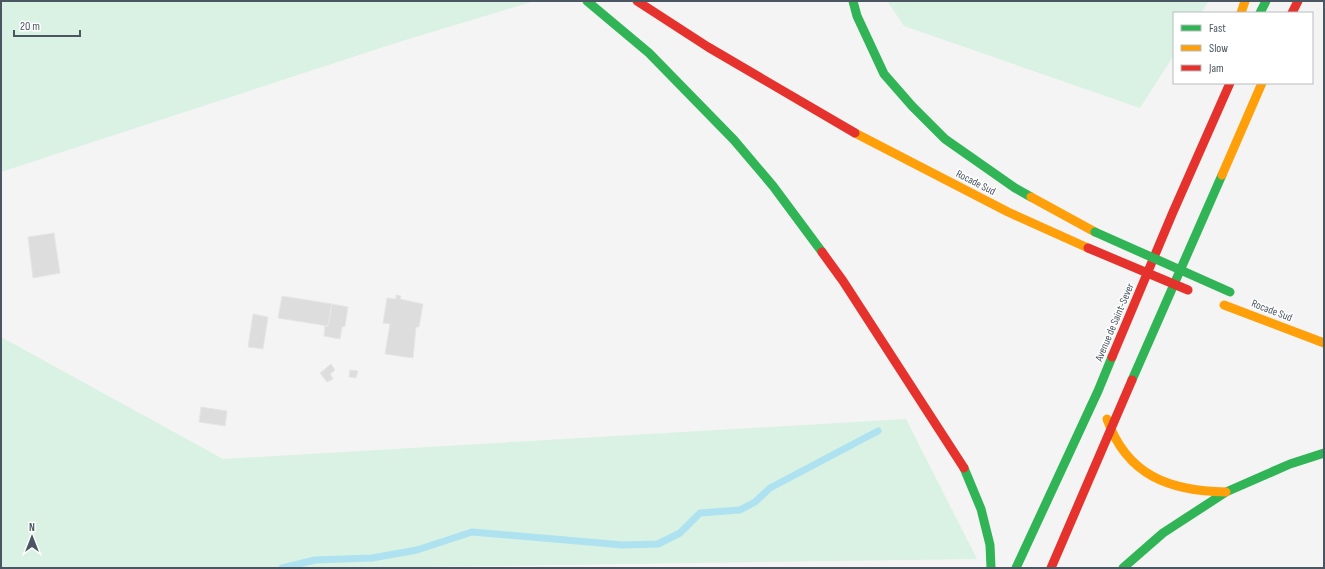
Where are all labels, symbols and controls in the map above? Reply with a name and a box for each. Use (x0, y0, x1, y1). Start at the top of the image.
scale bar (14, 12, 80, 38)
legend (1173, 12, 1313, 84)
text: 20 m (20, 19, 40, 34)
text: Fast (1209, 21, 1226, 36)
text: Slow (1209, 41, 1228, 56)
text: Jam (1208, 61, 1224, 76)
street label: Rocade Sud (954, 167, 998, 198)
street label: Avenue de Saint-Sever (1092, 281, 1137, 364)
street label: Rocade Sud (1250, 297, 1294, 324)
north arrow (12, 517, 52, 557)
text: N (29, 521, 35, 534)

